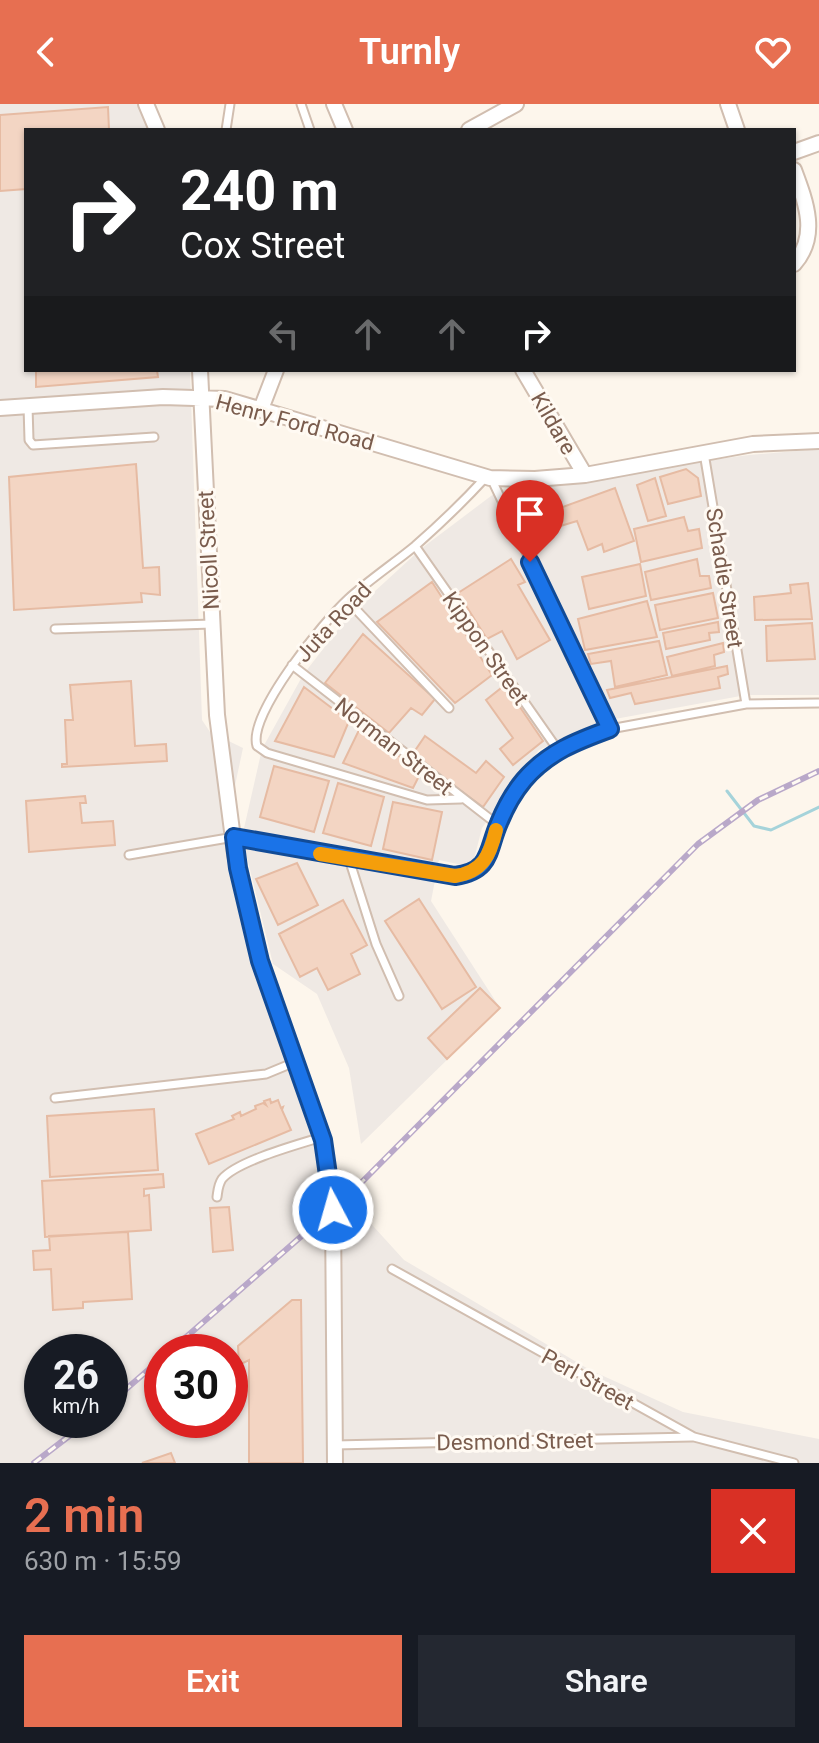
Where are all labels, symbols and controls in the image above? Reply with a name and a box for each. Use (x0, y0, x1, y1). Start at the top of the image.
icon: back (24, 30, 68, 74)
icon: heart (751, 30, 795, 74)
text: Turnly (359, 31, 460, 73)
text: 240 m (180, 158, 339, 224)
icon: right (48, 160, 152, 264)
text: Cox Street (180, 225, 345, 267)
icon: left (262, 312, 306, 356)
icon: ahead (346, 312, 390, 356)
icon: ahead (430, 312, 474, 356)
icon: right (514, 312, 558, 356)
street label: Kildare (526, 388, 581, 459)
street label: Henry Ford Road (213, 389, 377, 456)
pin (496, 480, 564, 562)
street label: Nicoll Street (193, 490, 224, 610)
icon: arrive (508, 492, 552, 536)
street label: Schadie Street (701, 506, 748, 650)
street label: Juta Road (290, 577, 376, 667)
street label: Kippon Street (437, 587, 534, 710)
street label: Norman Street (330, 693, 458, 800)
position arrow (291, 1168, 375, 1252)
speed limit sign: 30 (144, 1334, 248, 1438)
street label: Perl Street (537, 1344, 638, 1415)
text: 26 (53, 1352, 99, 1399)
text: km/h (53, 1394, 99, 1418)
street label: Desmond Street (436, 1428, 594, 1455)
text: 2 min (24, 1487, 144, 1544)
button: close (711, 1489, 795, 1573)
text: 630 m · 15:59 (24, 1546, 182, 1576)
button: Exit (24, 1635, 402, 1727)
button: Share (418, 1635, 795, 1727)

